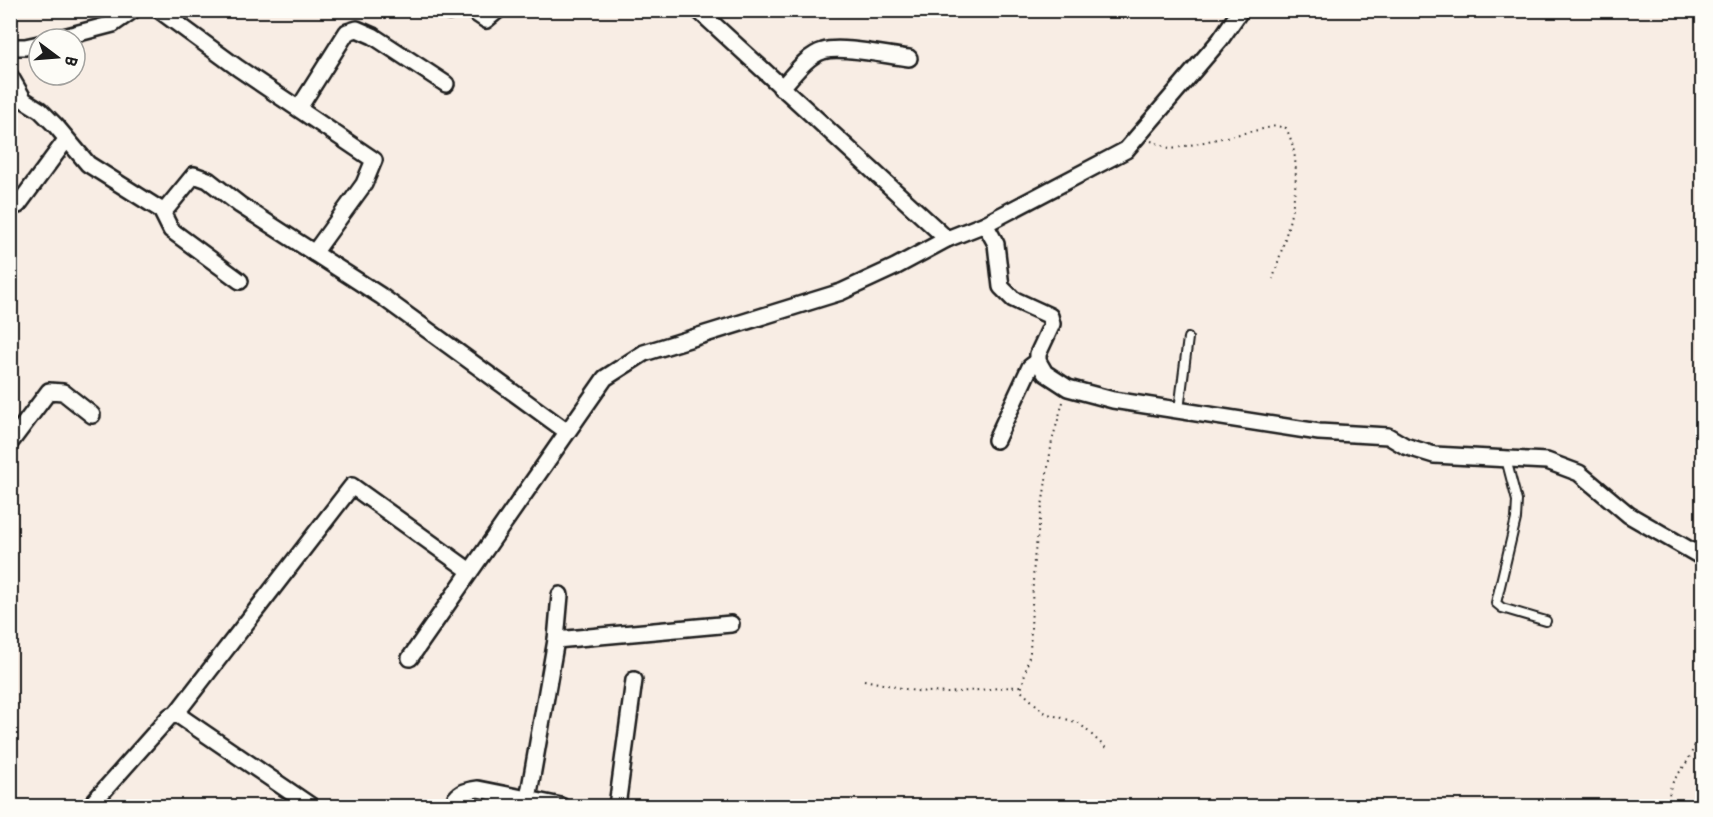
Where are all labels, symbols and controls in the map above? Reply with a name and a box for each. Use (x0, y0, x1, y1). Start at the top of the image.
north arrow (27, 27, 87, 87)
text: B (60, 54, 81, 68)

